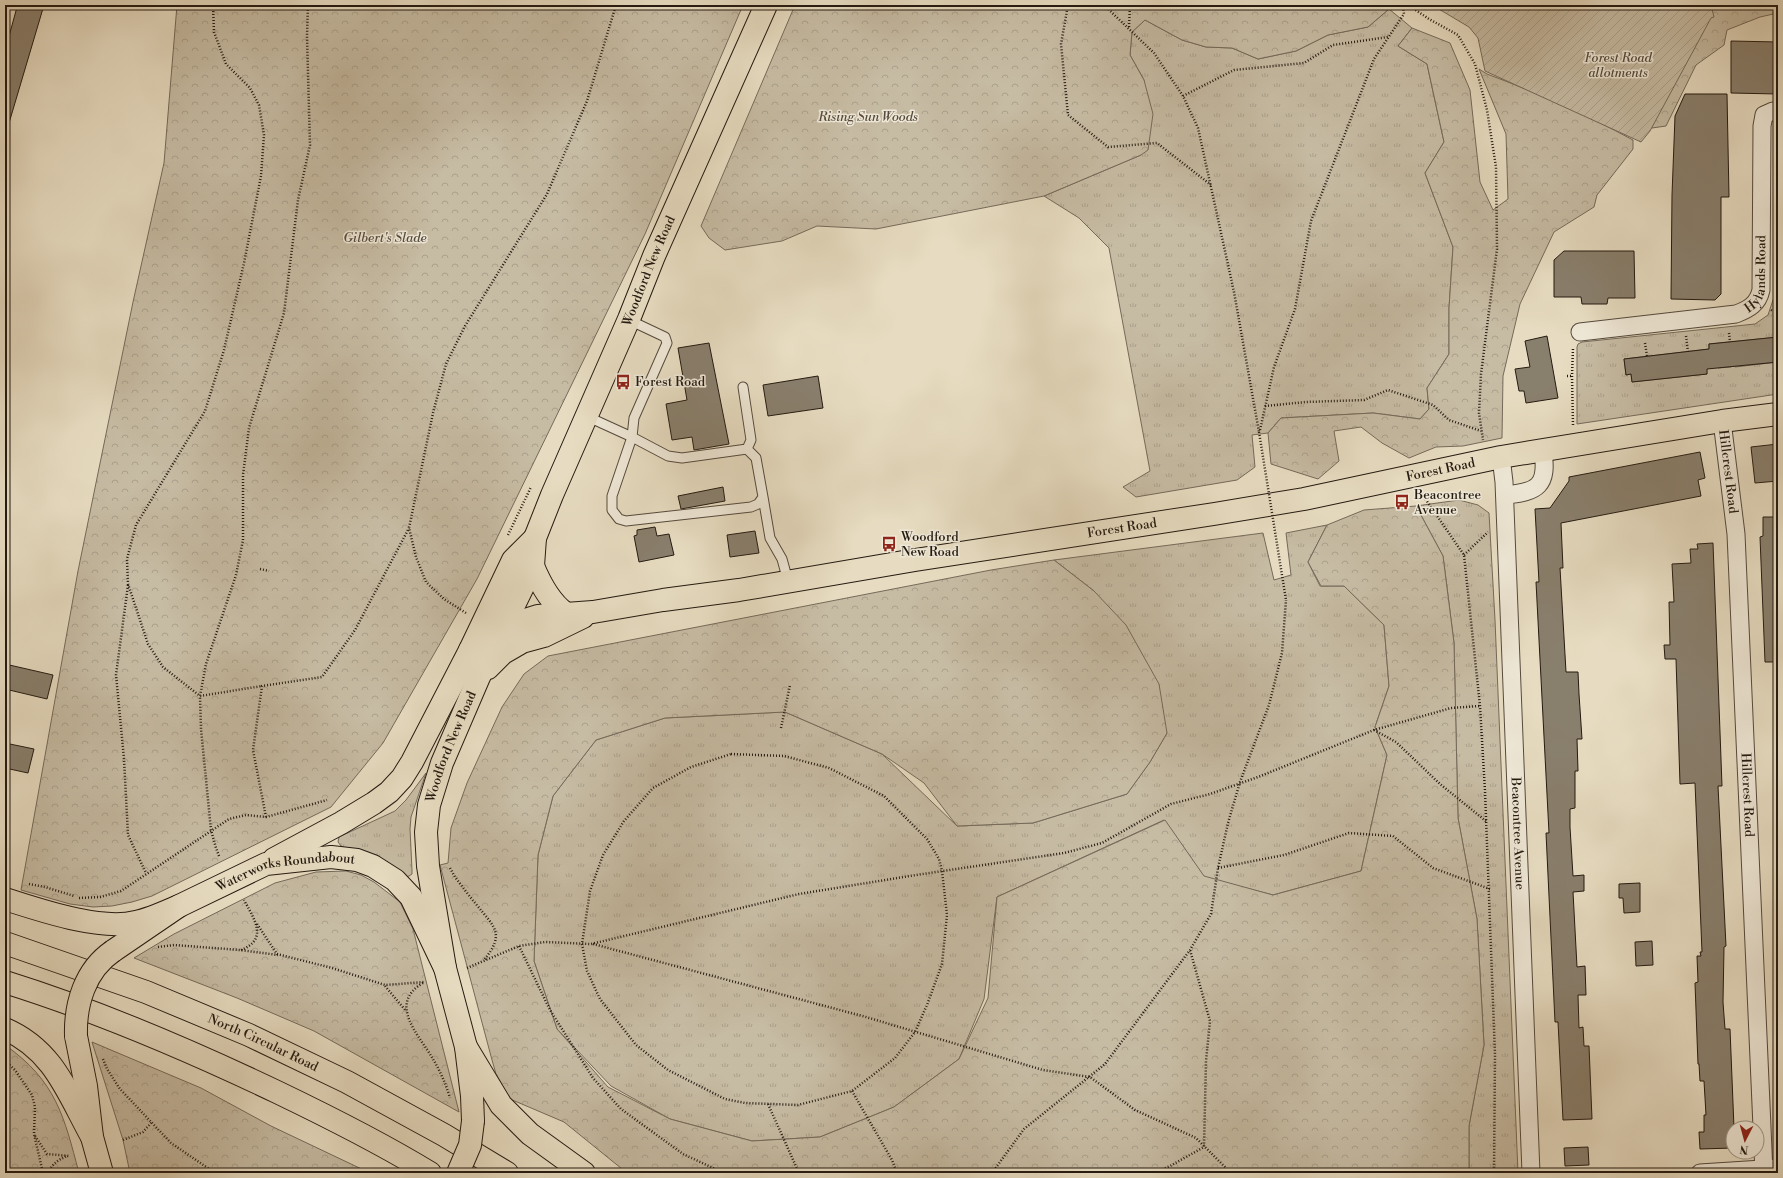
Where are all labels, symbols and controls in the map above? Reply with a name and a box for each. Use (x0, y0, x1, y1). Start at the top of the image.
park label: Forest Road allotments (1584, 50, 1653, 81)
park label: Rising Sun Woods (817, 109, 918, 125)
street label: Woodford New Road (618, 213, 679, 330)
park label: Gilbert's Slade (343, 230, 427, 246)
street label: Hylands Road (1741, 234, 1769, 316)
bus stop icon: Forest Road (614, 373, 632, 391)
place label: Forest Road (635, 374, 706, 390)
street label: Hillcrest Road (1715, 429, 1741, 515)
street label: Forest Road (1404, 455, 1477, 485)
place label: Beacontree Avenue (1413, 487, 1482, 518)
bus stop icon: Beacontree Avenue (1393, 493, 1411, 511)
street label: Forest Road (1086, 515, 1158, 541)
place label: Woodford New Road (900, 529, 959, 560)
bus stop icon: Woodford New Road (880, 535, 898, 553)
street label: Woodford New Road (422, 688, 480, 805)
street label: Hillcrest Road (1738, 752, 1757, 838)
street label: Beacontree Avenue (1508, 776, 1528, 891)
street label: Waterworks Roundabout (212, 849, 356, 895)
street label: North Circular Road (206, 1011, 321, 1075)
north arrow (1725, 1120, 1765, 1160)
text: N (1739, 1142, 1749, 1156)

